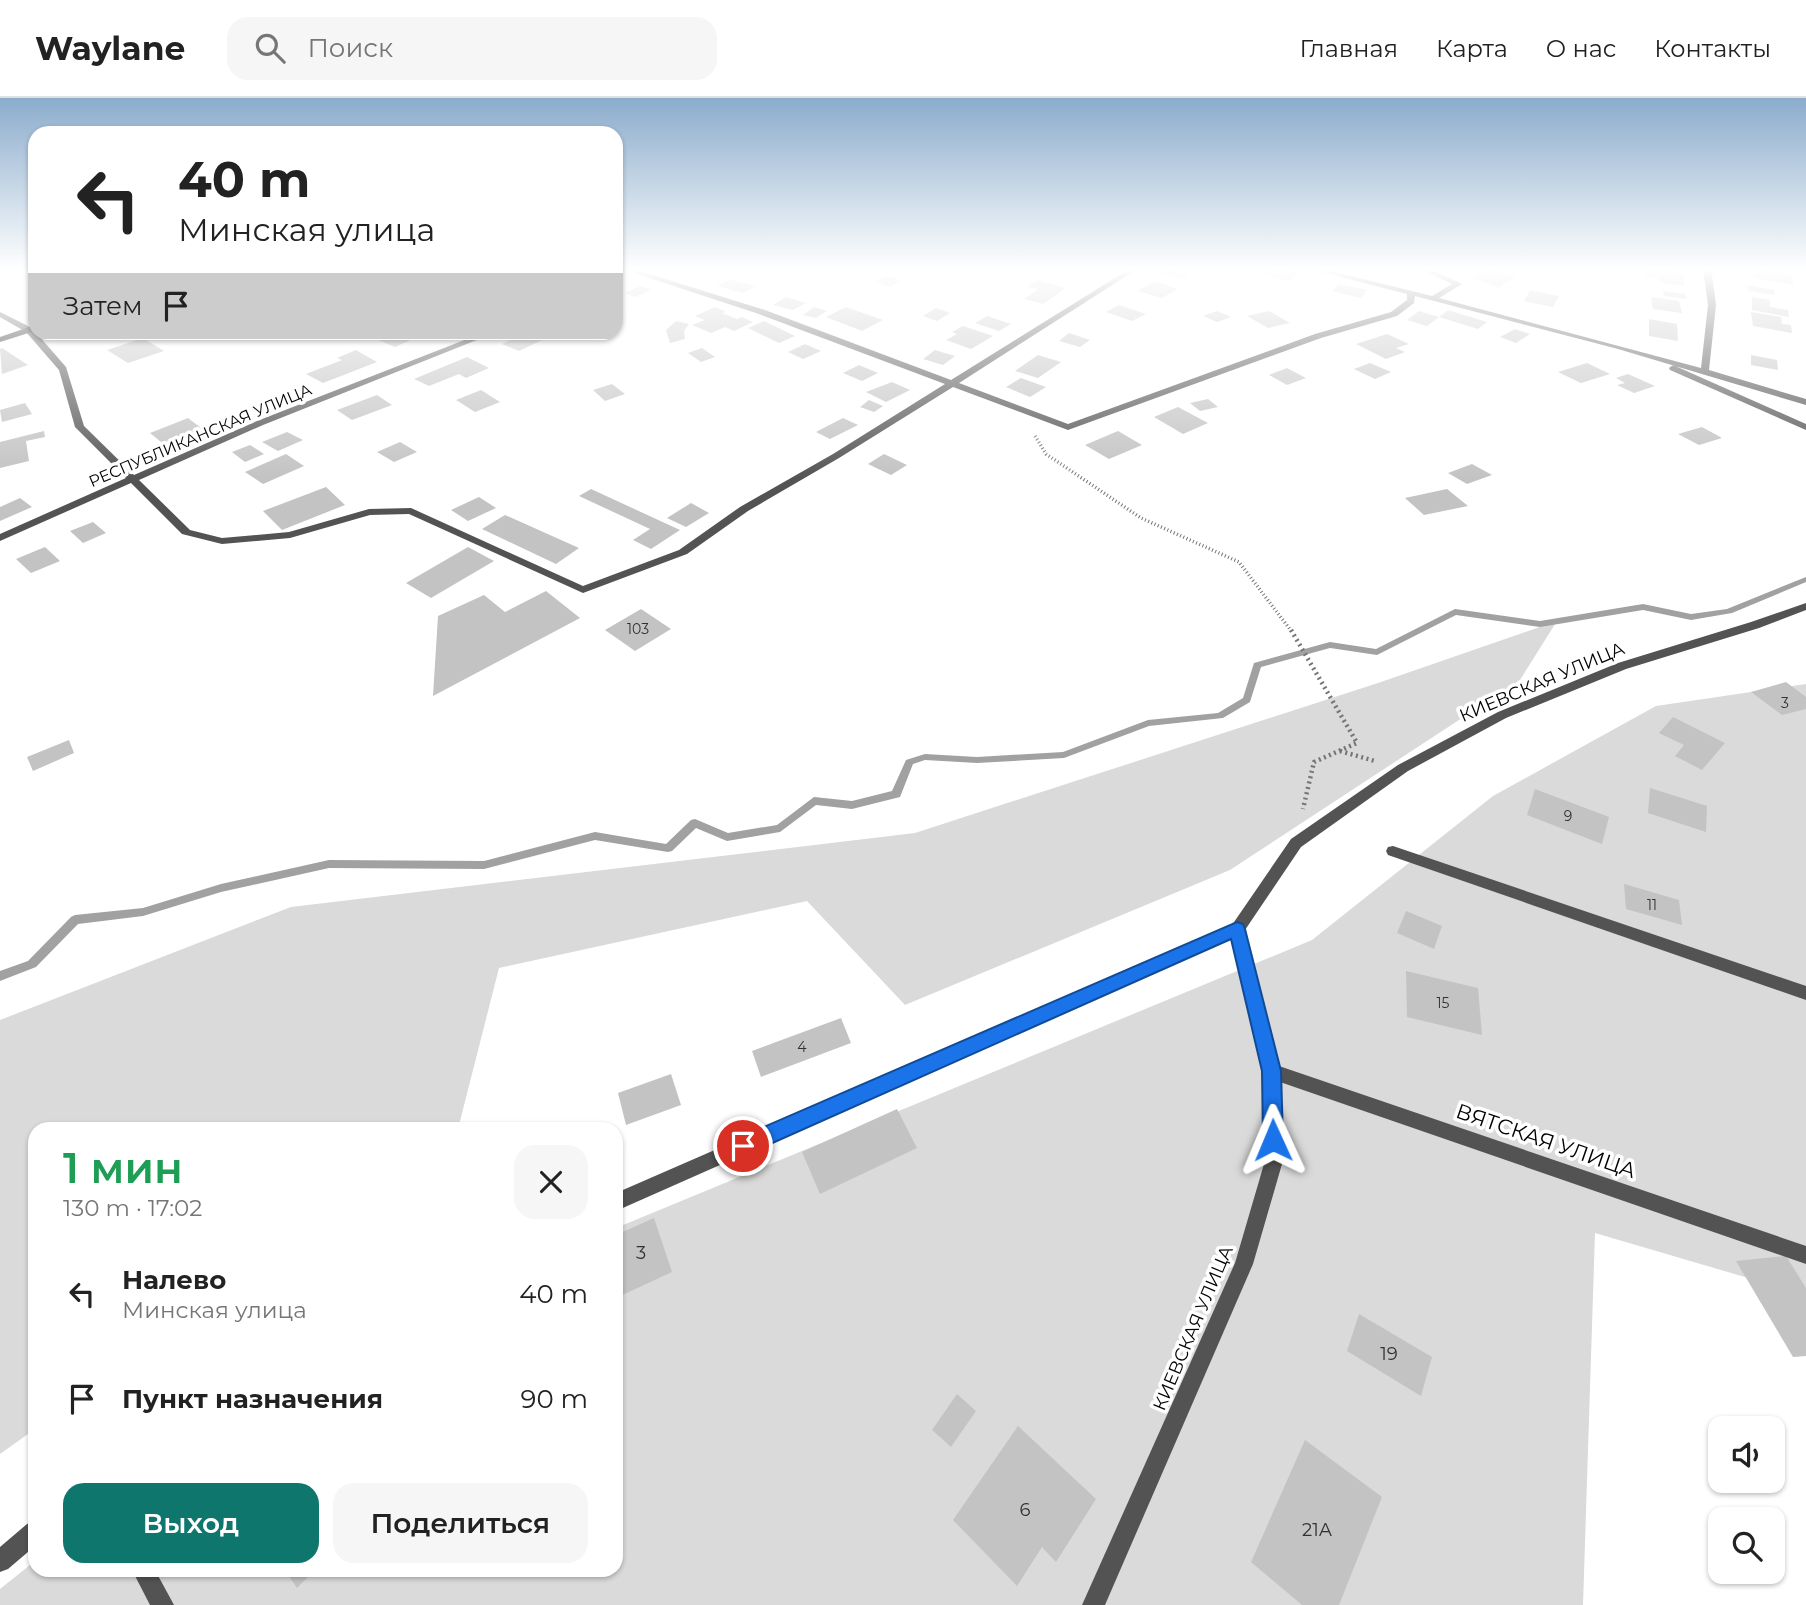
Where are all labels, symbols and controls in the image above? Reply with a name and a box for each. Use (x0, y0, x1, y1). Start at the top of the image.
search box (227, 17, 717, 80)
text: Waylane (35, 28, 185, 68)
icon: search (251, 29, 289, 67)
text: Поиск (307, 32, 393, 64)
text: Главная (1300, 34, 1398, 63)
text: Карта (1436, 34, 1508, 63)
text: О нас (1546, 34, 1616, 63)
text: Контакты (1654, 34, 1771, 63)
text: 40 m (178, 150, 310, 209)
icon: left (63, 154, 154, 245)
text: Минская улица (178, 210, 435, 249)
icon: arrive (157, 287, 195, 325)
text: Затем (63, 290, 143, 322)
street label: РЕСПУБЛИКАНСКАЯ УЛИЦА (86, 380, 315, 491)
house number: 103 (627, 620, 649, 638)
street label: КИЕВСКАЯ УЛИЦА (1456, 637, 1628, 727)
house number: 3 (1781, 694, 1789, 712)
house number: 9 (1564, 807, 1572, 825)
house number: 11 (1647, 896, 1657, 914)
house number: 15 (1437, 994, 1450, 1012)
house number: 4 (797, 1038, 807, 1056)
street label: ВЯТСКАЯ УЛИЦА (1453, 1098, 1640, 1183)
position arrow (1236, 1103, 1310, 1177)
pin (713, 1116, 773, 1176)
icon: arrive (724, 1127, 762, 1165)
text: 1 мин (63, 1142, 183, 1194)
button: close (514, 1145, 588, 1219)
text: 130 m · 17:02 (63, 1194, 202, 1222)
house number: 3 (636, 1242, 646, 1264)
street label: КИЕВСКАЯ УЛИЦА (1148, 1242, 1238, 1414)
text: Налево (122, 1264, 226, 1296)
icon: left (63, 1275, 101, 1313)
text: 40 m (519, 1278, 588, 1310)
text: Минская улица (122, 1296, 307, 1324)
house number: 19 (1380, 1343, 1398, 1365)
icon: arrive (63, 1380, 101, 1418)
text: Пункт назначения (122, 1383, 383, 1415)
text: 90 m (521, 1383, 588, 1415)
map controls (1708, 1416, 1785, 1584)
button: sound (1708, 1416, 1785, 1493)
button: Выход (63, 1483, 319, 1563)
button: Поделиться (333, 1483, 588, 1563)
house number: 6 (1020, 1499, 1031, 1521)
button: search (1708, 1507, 1785, 1584)
house number: 21А (1302, 1519, 1333, 1541)

